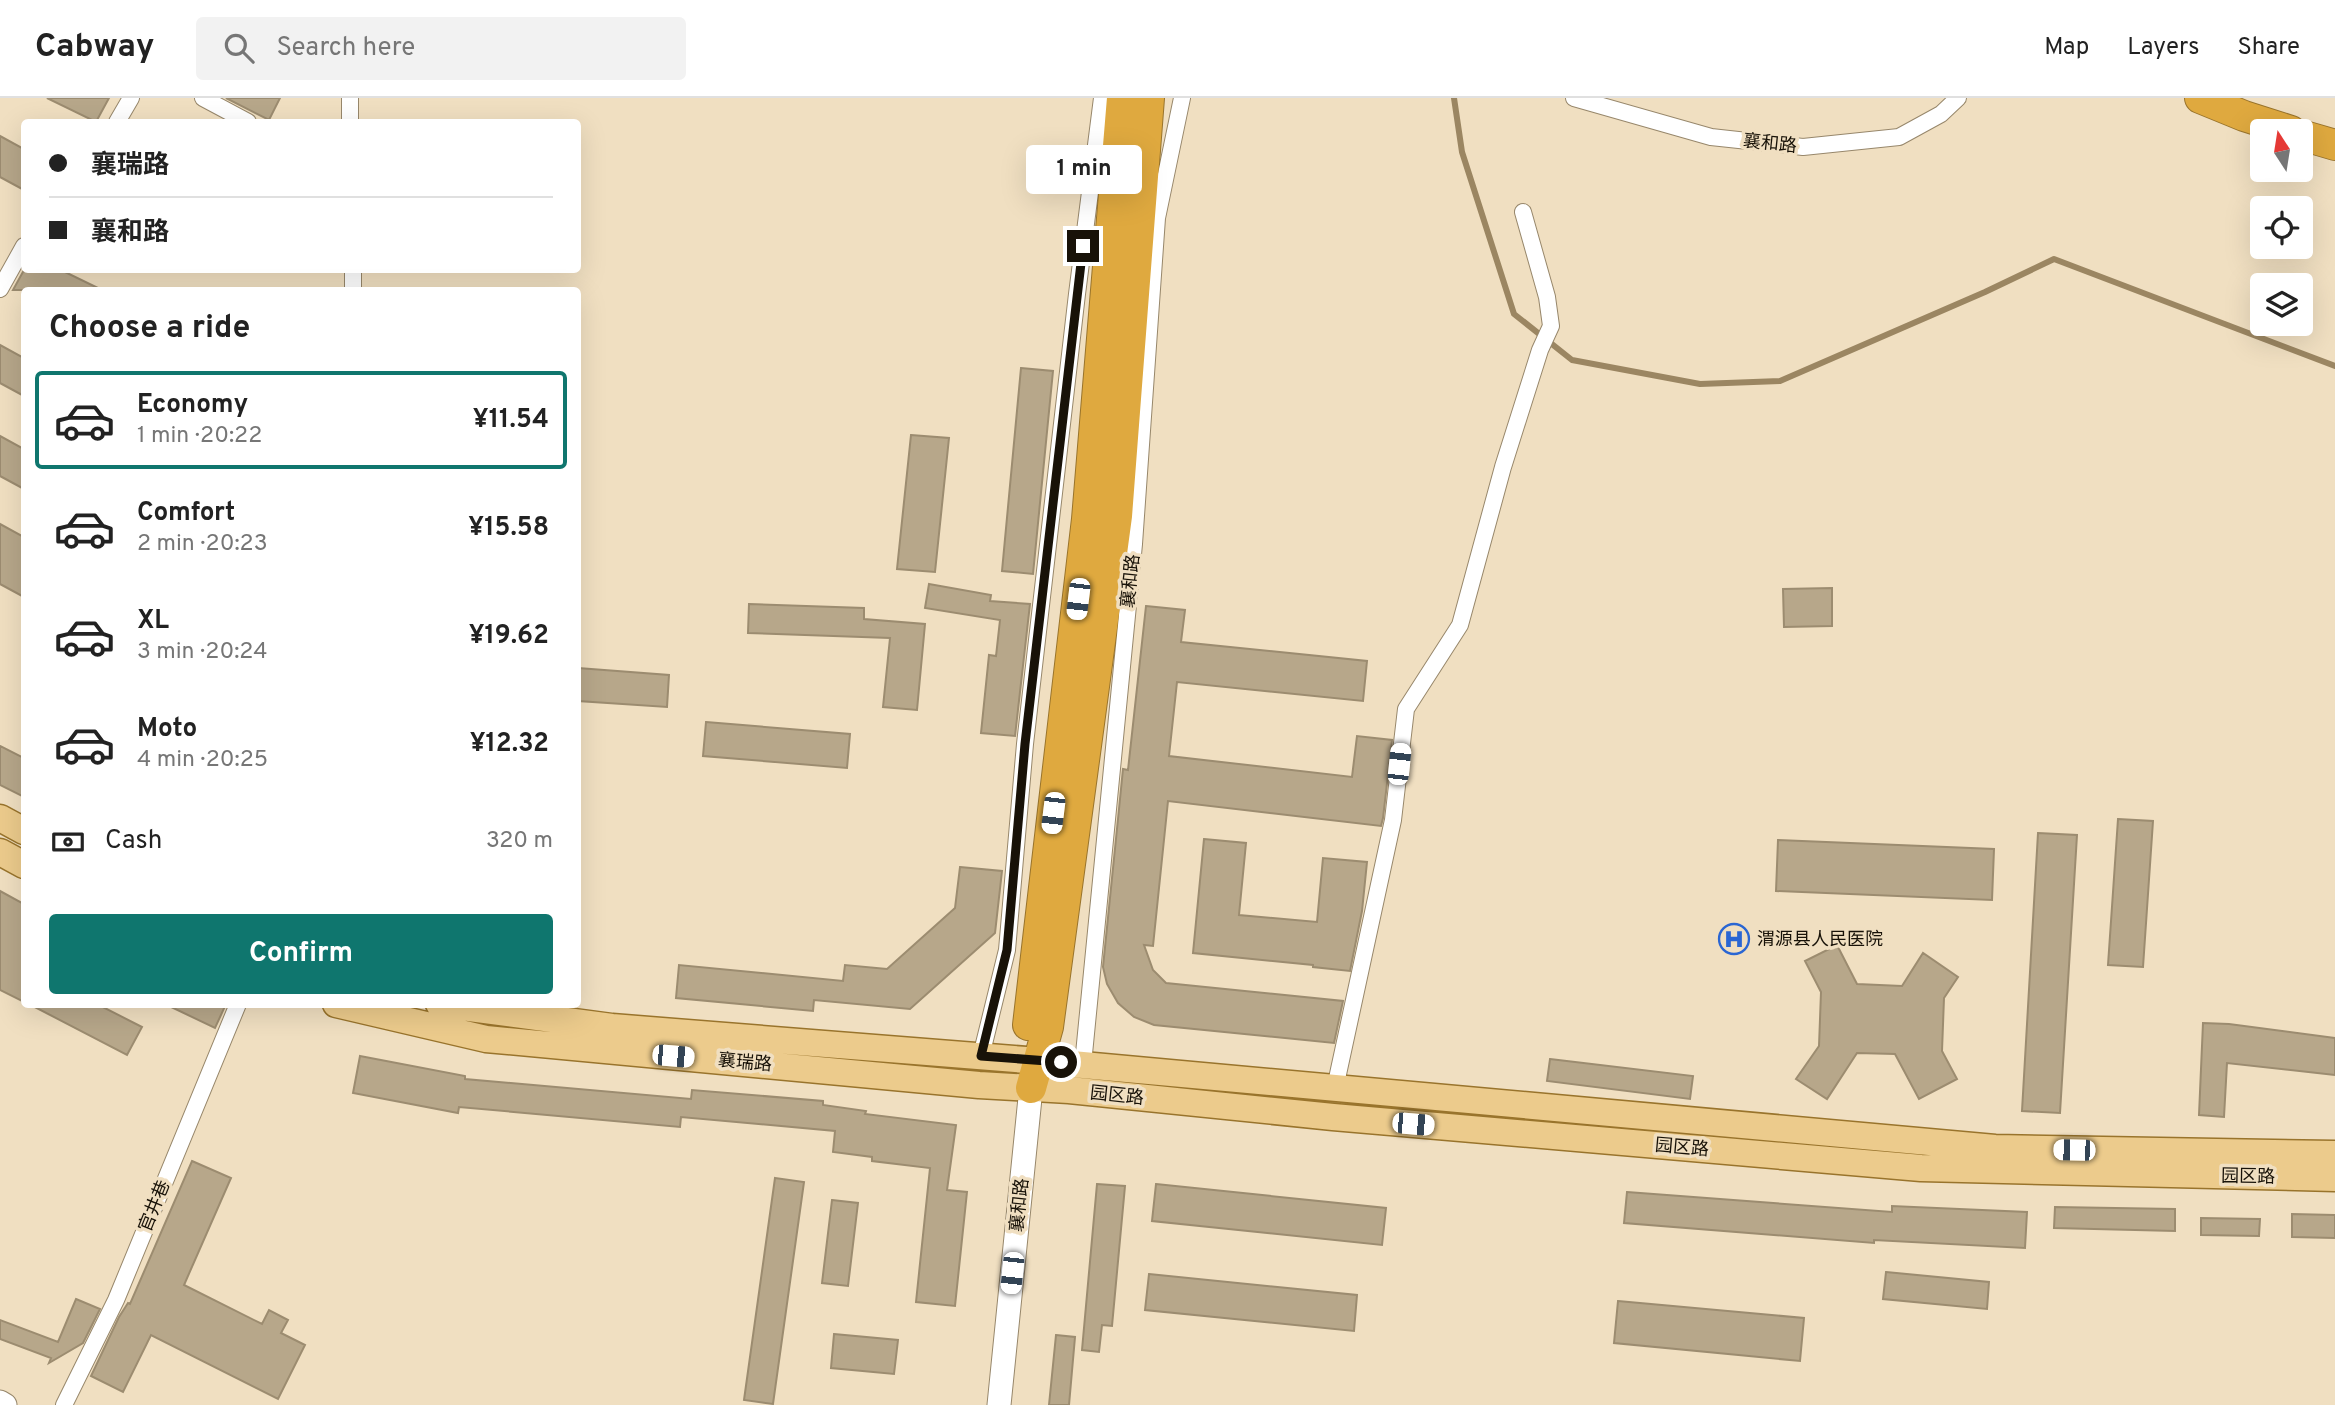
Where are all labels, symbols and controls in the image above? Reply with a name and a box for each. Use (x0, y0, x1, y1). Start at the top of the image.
search box (196, 17, 686, 80)
text: Cabway (35, 27, 154, 69)
icon: search (220, 29, 258, 67)
text: Search here (276, 32, 415, 65)
text: Map (2044, 33, 2089, 63)
text: Layers (2127, 33, 2199, 63)
text: Share (2237, 33, 2300, 63)
north arrow (2250, 119, 2314, 182)
map controls (2250, 119, 2313, 336)
street label: 襄和路 (1742, 130, 1798, 159)
callout: 1 min (1025, 144, 1141, 194)
text: 襄瑞路 (91, 150, 169, 183)
text: 1 min (1056, 155, 1112, 184)
button: locate (2250, 196, 2313, 259)
text: 襄和路 (91, 217, 169, 250)
route end (1067, 230, 1099, 262)
button: layers (2250, 273, 2313, 336)
text: Choose a ride (49, 309, 250, 349)
icon: car (53, 389, 116, 452)
text: Economy (137, 389, 248, 422)
text: ¥11.54 (473, 404, 549, 437)
text: 1 min · 20:22 (137, 422, 262, 451)
icon: car (53, 497, 116, 560)
text: Comfort (137, 497, 235, 530)
text: ¥15.58 (468, 512, 549, 545)
text: 2 min · 20:23 (137, 530, 268, 559)
street label: 襄和路 (1117, 553, 1146, 609)
car (1066, 577, 1091, 621)
icon: car (53, 605, 116, 668)
text: XL (137, 605, 169, 638)
text: ¥19.62 (469, 620, 549, 653)
text: 3 min · 20:24 (137, 638, 267, 667)
icon: car (53, 713, 116, 776)
text: Moto (137, 713, 197, 746)
text: ¥12.32 (470, 728, 549, 761)
car (1387, 742, 1412, 786)
text: 4 min · 20:25 (137, 746, 268, 775)
car (1041, 791, 1066, 835)
icon: cash (49, 823, 87, 861)
text: Cash (105, 825, 162, 858)
text: 320 m (486, 827, 553, 856)
button: Confirm (49, 914, 553, 994)
hospital icon: 渭源县人民医院 (1717, 922, 1751, 956)
place label: 渭源县人民医院 (1757, 929, 1883, 952)
car (652, 1044, 695, 1068)
route start (1045, 1046, 1077, 1078)
street label: 襄瑞路 (717, 1050, 773, 1077)
street label: 园区路 (1089, 1082, 1145, 1111)
car (1392, 1112, 1435, 1136)
street label: 园区路 (1654, 1135, 1710, 1162)
car (2053, 1139, 2096, 1161)
street label: 园区路 (2221, 1166, 2275, 1189)
street label: 官井巷 (135, 1177, 176, 1236)
street label: 襄和路 (1006, 1177, 1035, 1233)
car (1000, 1251, 1025, 1295)

